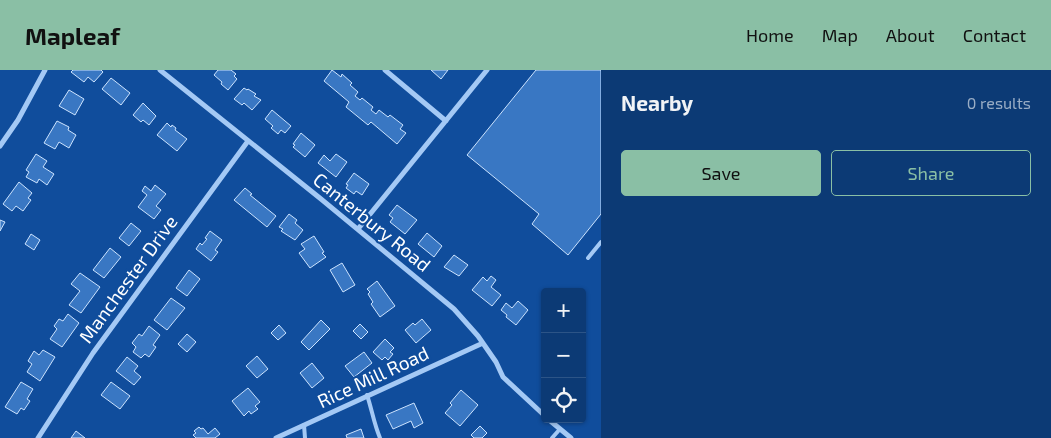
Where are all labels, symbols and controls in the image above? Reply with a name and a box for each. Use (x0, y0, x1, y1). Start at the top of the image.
text: Mapleaf (25, 21, 120, 50)
text: Home (746, 24, 794, 46)
text: Map (822, 24, 858, 46)
text: About (886, 24, 935, 46)
text: Contact (963, 24, 1026, 46)
text: Nearby (621, 90, 693, 115)
text: 0 results (967, 93, 1031, 112)
button: Save (621, 150, 821, 196)
button: Share (831, 150, 1031, 196)
street label: Canterbury Road (309, 167, 436, 276)
street label: Manchester Drive (74, 210, 182, 347)
map controls (541, 288, 586, 423)
button: + (541, 288, 586, 333)
button: − (541, 333, 586, 378)
street label: Rice Mill Road (313, 341, 432, 412)
button: locate (541, 378, 586, 423)

